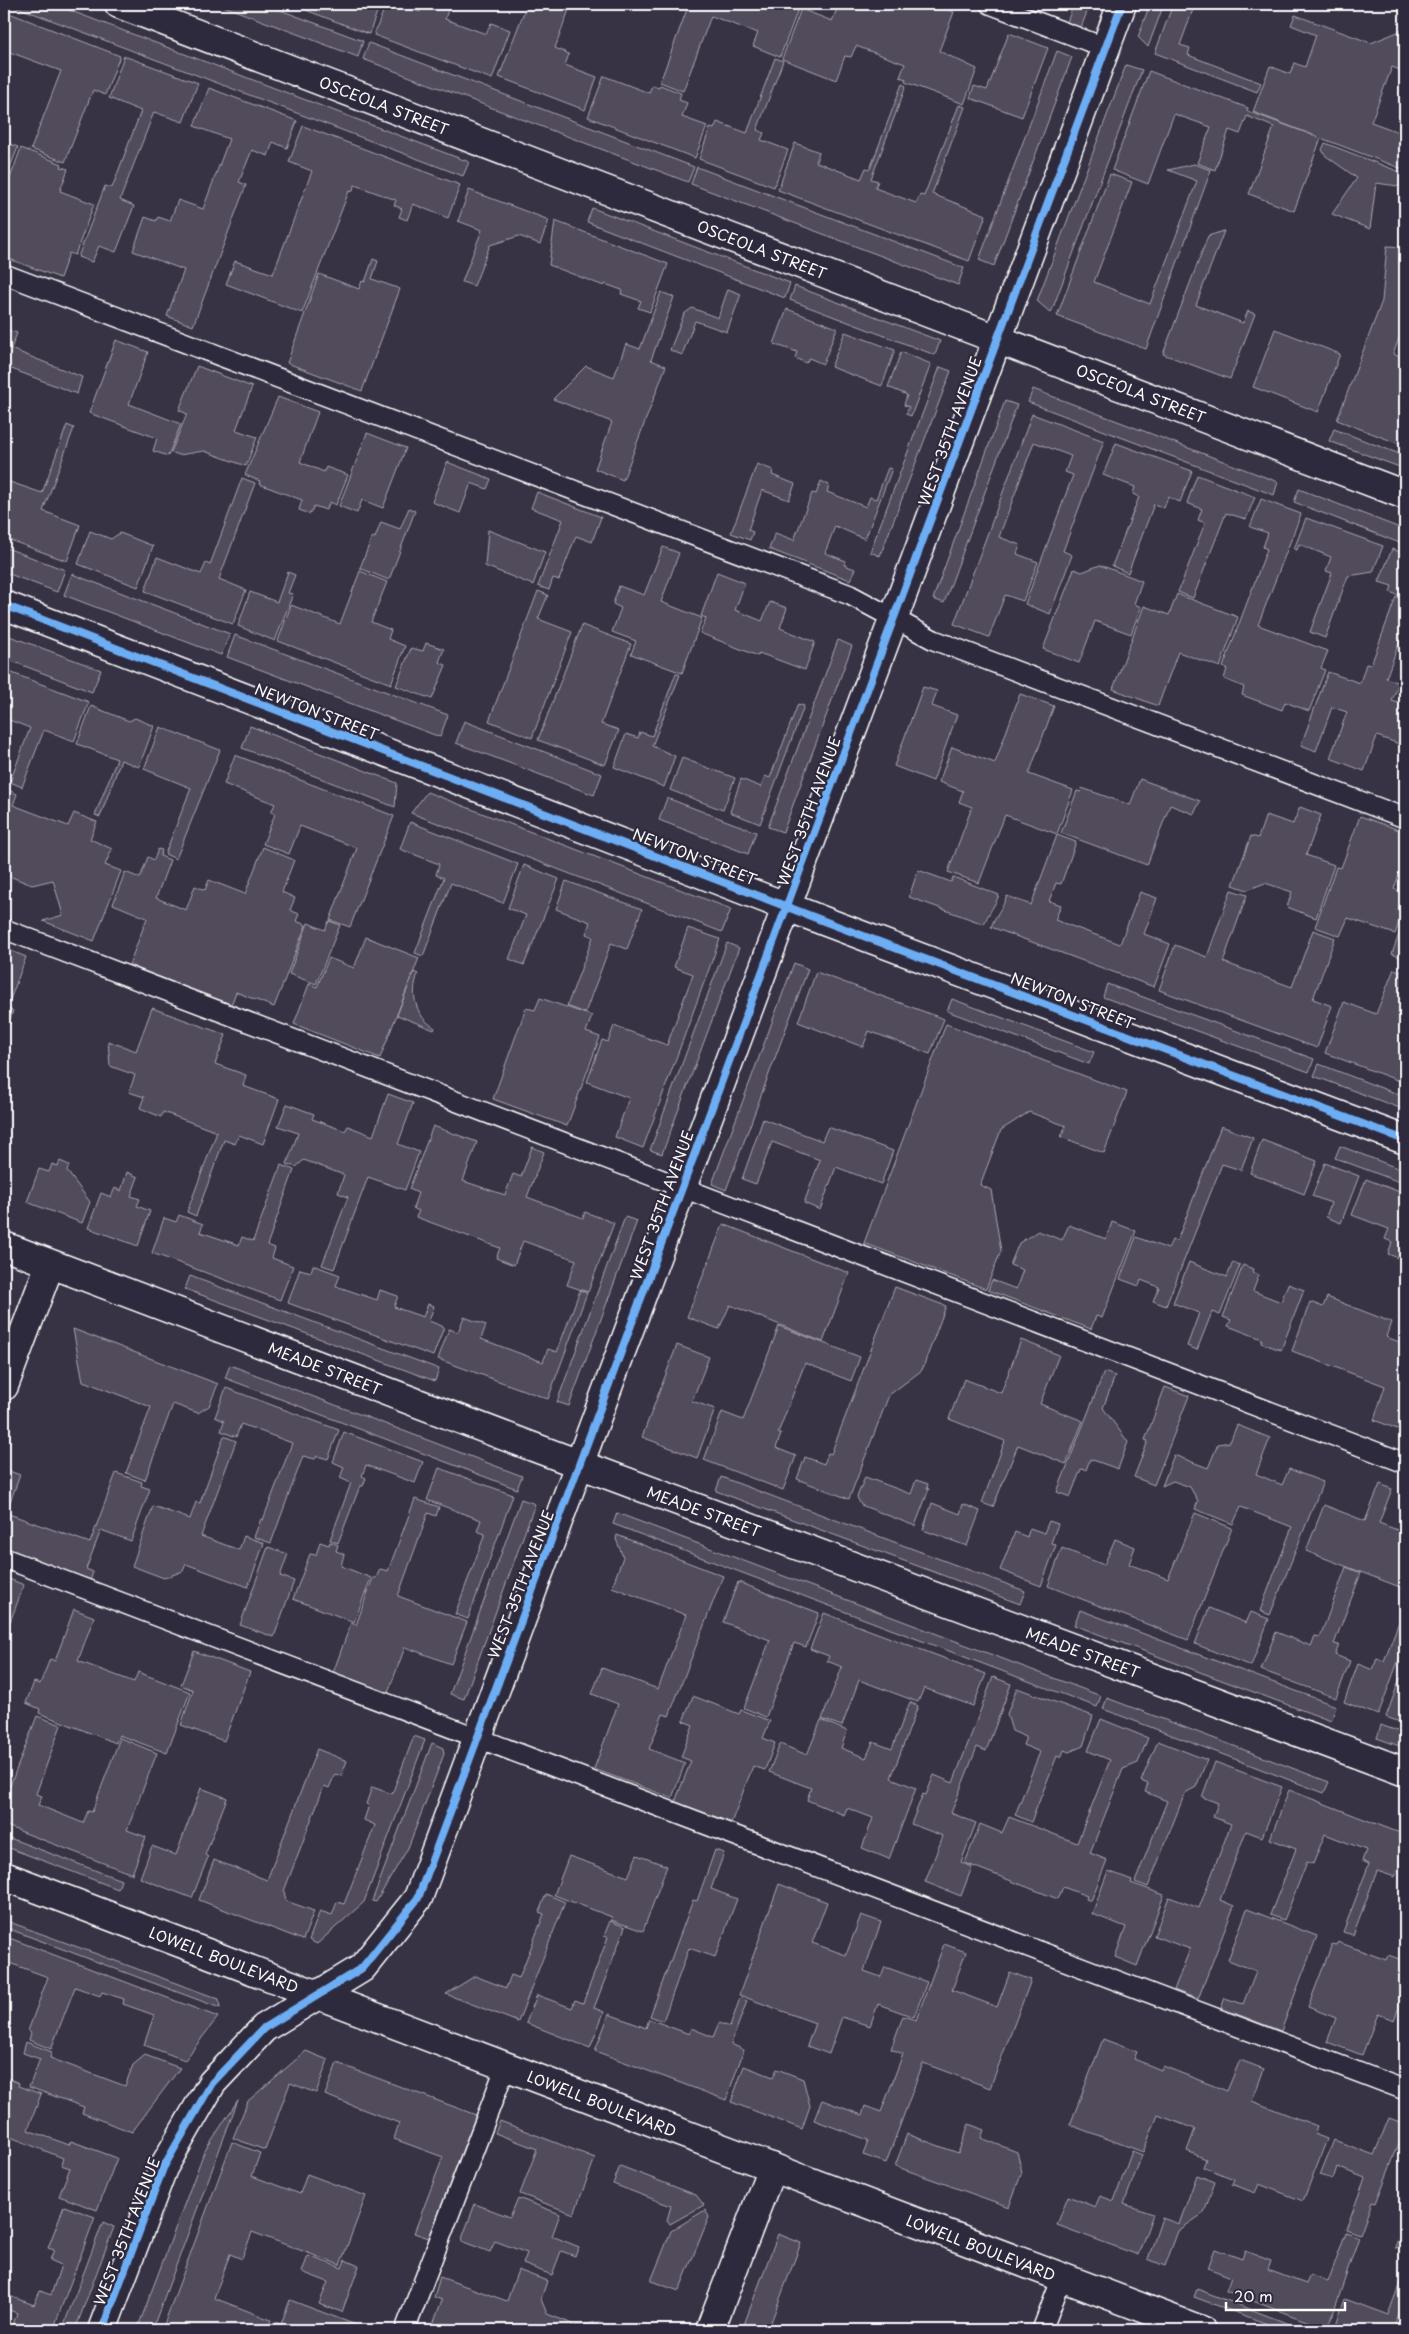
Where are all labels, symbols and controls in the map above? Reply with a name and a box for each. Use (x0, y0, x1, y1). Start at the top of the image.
street label: OSCEOLA STREET (316, 70, 453, 141)
street label: OSCEOLA STREET (694, 214, 831, 285)
street label: WEST 35TH AVENUE (911, 353, 987, 509)
street label: OSCEOLA STREET (1073, 358, 1210, 429)
street label: NEWTON STREET (252, 677, 383, 746)
street label: WEST 35TH AVENUE (770, 733, 846, 889)
street label: NEWTON STREET (630, 822, 761, 891)
street label: NEWTON STREET (1008, 966, 1139, 1035)
street label: WEST 35TH AVENUE (623, 1127, 699, 1283)
street label: MEADE STREET (265, 1336, 386, 1400)
street label: MEADE STREET (644, 1480, 765, 1543)
street label: WEST 35TH AVENUE (481, 1506, 559, 1662)
street label: MEADE STREET (1023, 1621, 1144, 1684)
street label: LOWELL BOULEVARD (146, 1920, 302, 1998)
street label: LOWELL BOULEVARD (524, 2064, 680, 2142)
street label: WEST 35TH AVENUE (87, 2153, 165, 2309)
street label: LOWELL BOULEVARD (903, 2208, 1059, 2286)
scale bar (1226, 2279, 1345, 2311)
text: 20 m (1234, 2284, 1273, 2307)

